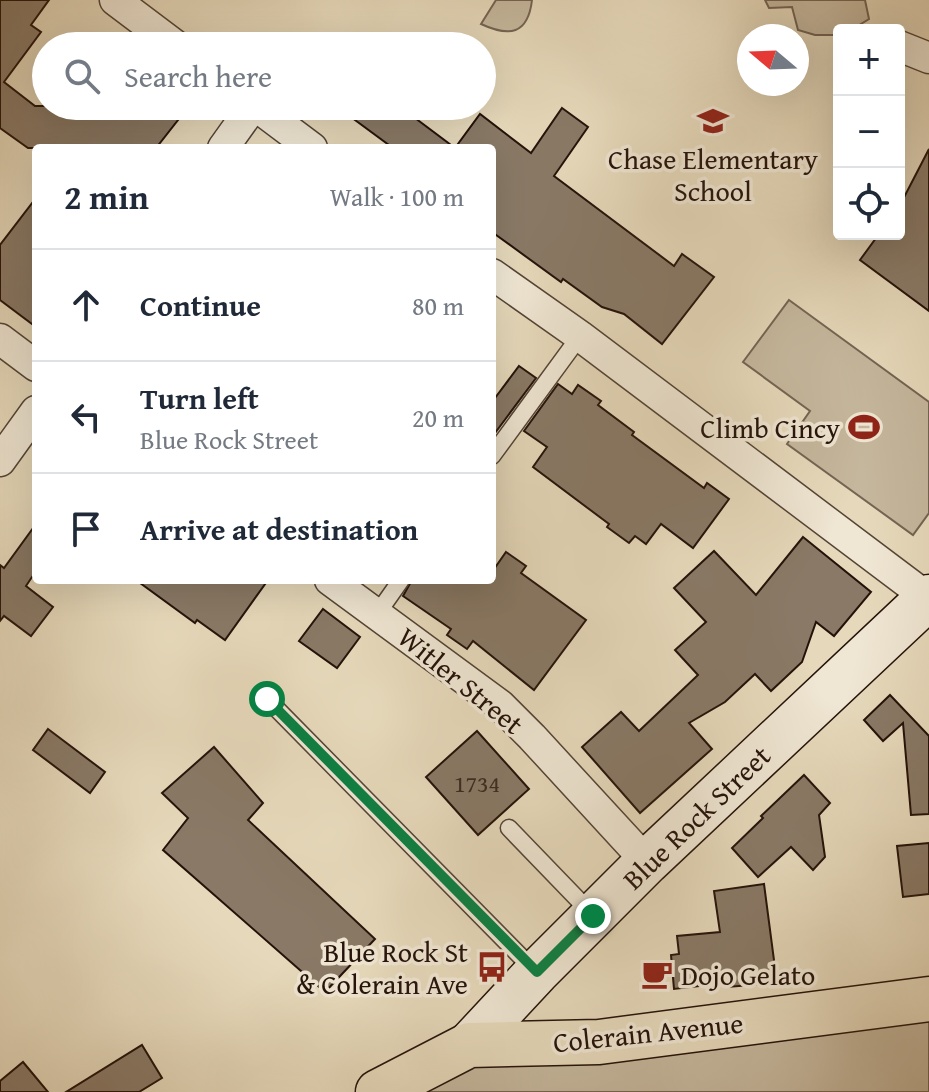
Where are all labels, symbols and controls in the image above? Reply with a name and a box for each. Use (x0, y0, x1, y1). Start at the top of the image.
north arrow (737, 24, 809, 96)
map controls (833, 24, 905, 240)
button: + (833, 24, 905, 96)
search box (32, 32, 496, 120)
icon: search (60, 54, 104, 98)
text: Search here (124, 54, 272, 98)
button: − (833, 96, 905, 168)
school or university icon: Chase Elementary School (696, 104, 730, 138)
place label: Chase Elementary School (608, 138, 818, 211)
button: locate (833, 168, 905, 240)
text: 2 min (64, 172, 149, 221)
text: Walk · 100 m (330, 177, 464, 216)
icon: ahead (64, 283, 108, 327)
text: Continue (140, 283, 261, 327)
text: 80 m (412, 286, 464, 325)
text: Turn left (140, 376, 259, 420)
icon: left (64, 395, 108, 439)
text: 20 m (412, 398, 464, 437)
place label: Climb Cincy (700, 407, 840, 448)
sports icon: Climb Cincy (847, 410, 881, 444)
text: Blue Rock Street (140, 420, 318, 459)
icon: arrive (64, 507, 108, 551)
text: Arrive at destination (140, 507, 418, 551)
street label: Witler Street (389, 617, 533, 744)
route start (249, 681, 285, 717)
street label: Blue Rock Street (613, 736, 779, 898)
house number: 1734 (454, 766, 500, 801)
route end (575, 898, 611, 934)
place label: Blue Rock St & Colerain Ave (296, 931, 468, 1004)
bus stop icon: Blue Rock St & Colerain Ave (475, 950, 509, 984)
place label: Dojo Gelato (681, 954, 815, 995)
cafe icon: Dojo Gelato (640, 957, 674, 991)
street label: Colerain Avenue (551, 1002, 745, 1062)

